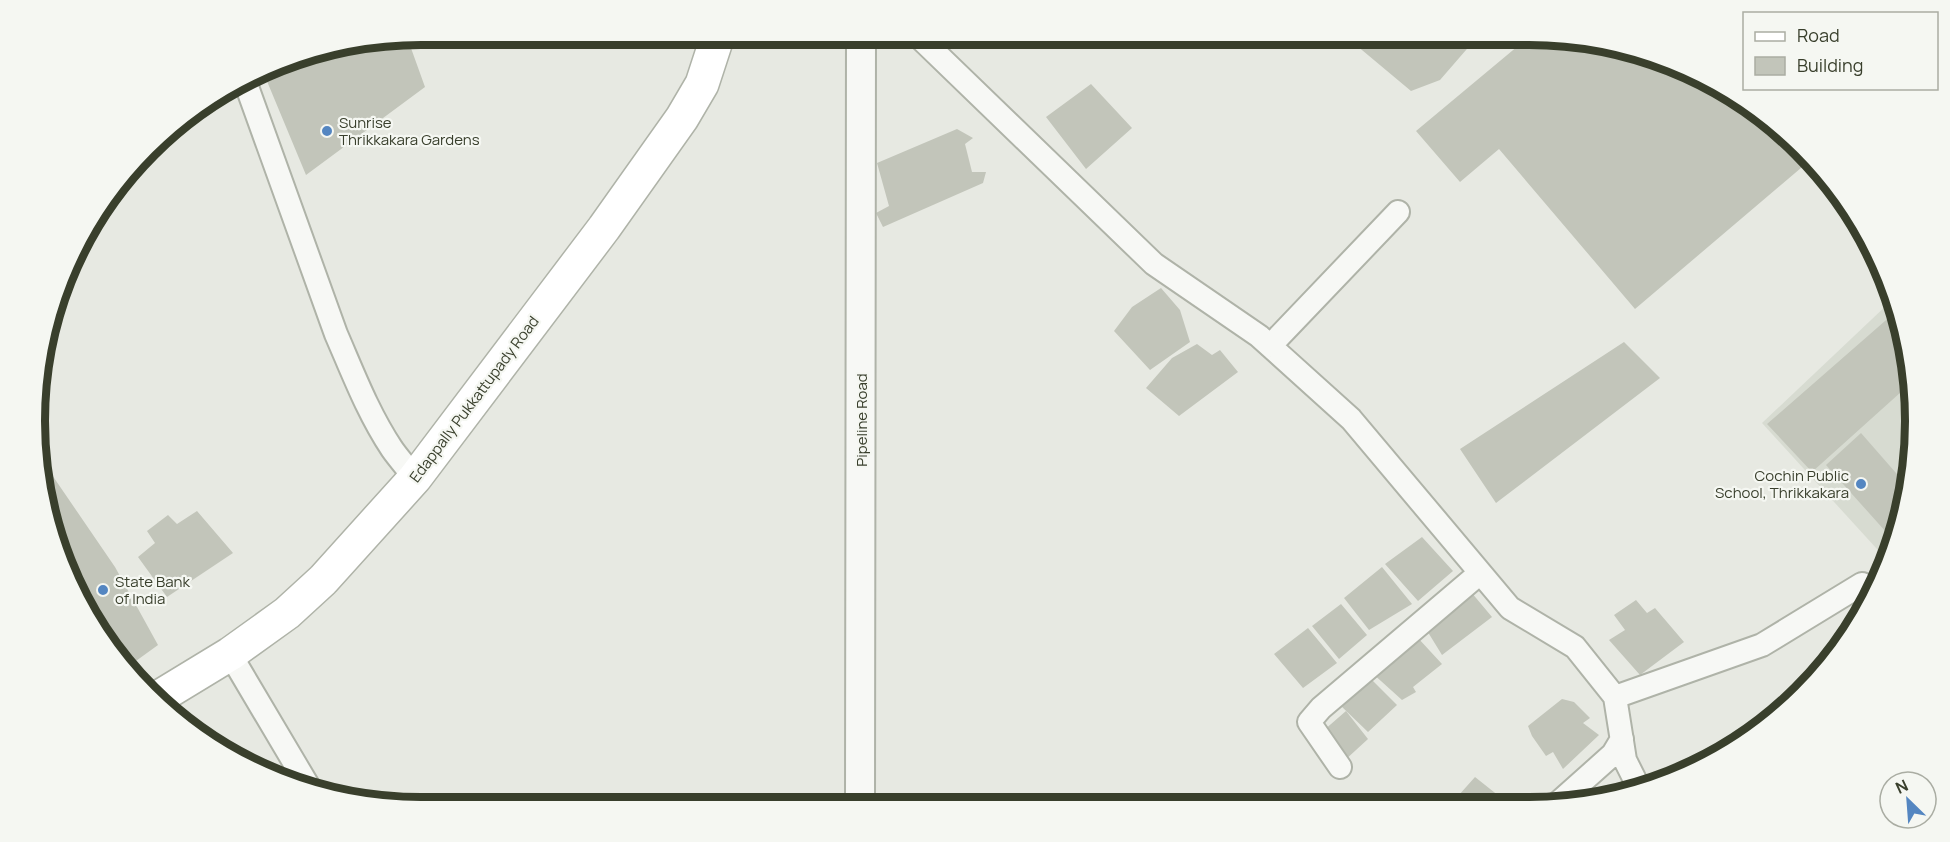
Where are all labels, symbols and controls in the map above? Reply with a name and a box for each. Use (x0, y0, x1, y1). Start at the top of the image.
legend (1743, 12, 1938, 90)
text: Road (1797, 23, 1840, 47)
text: Building (1797, 53, 1863, 77)
place label: Sunrise Thrikkakara Gardens (339, 112, 480, 150)
marker: Sunrise Thrikkakara Gardens (320, 124, 334, 138)
street label: Edappally Pukkattupady Road (404, 311, 544, 487)
street label: Pipeline Road (851, 373, 872, 467)
place label: Cochin Public School, Thrikkakara (1715, 465, 1849, 503)
marker: Cochin Public School, Thrikkakara (1854, 477, 1868, 491)
place label: State Bank of India (115, 571, 190, 609)
marker: State Bank of India (96, 583, 110, 597)
north arrow (1878, 770, 1938, 830)
text: N (1892, 774, 1912, 799)

